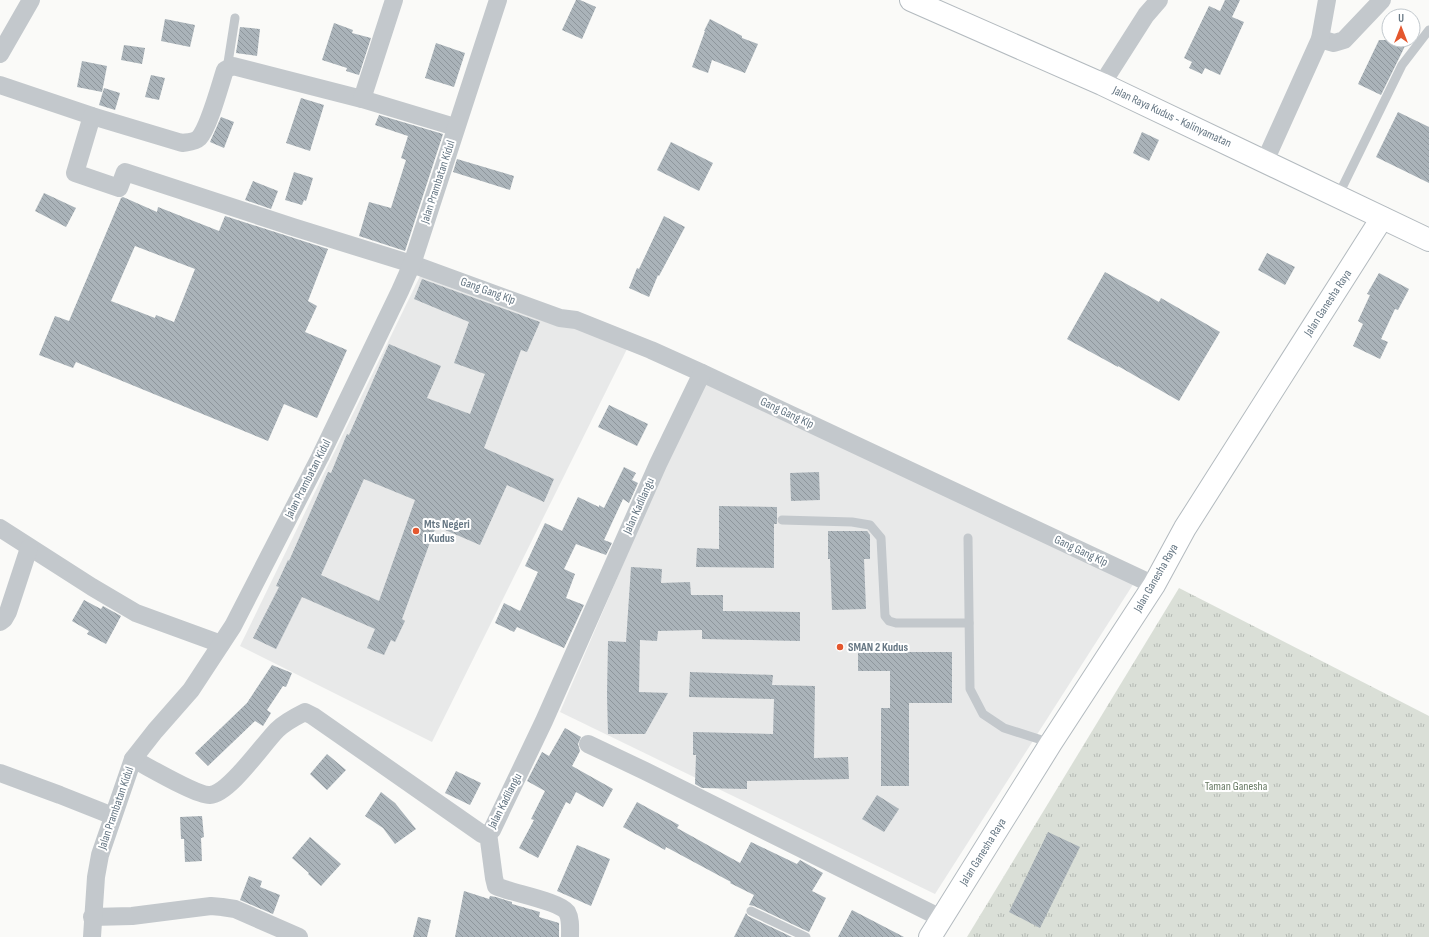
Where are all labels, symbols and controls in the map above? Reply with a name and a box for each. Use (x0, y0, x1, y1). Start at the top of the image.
north arrow (1381, 8, 1421, 48)
text: U (1398, 12, 1404, 25)
street label: Jalan Raya Kudus - Kalinyamatan (1109, 82, 1234, 151)
street label: Jalan Prambatan Kidul (417, 139, 458, 226)
street label: Jalan Ganesha Raya (1300, 267, 1355, 340)
street label: Gang Gang Klp (458, 274, 518, 308)
street label: Gang Gang Klp (758, 394, 816, 432)
street label: Jalan Prambatan Kidul (281, 437, 334, 522)
street label: Jalan Kadilangu (620, 476, 658, 537)
place label: Mts Negeri I Kudus (424, 517, 470, 546)
marker: Mts Negeri I Kudus (411, 526, 421, 536)
street label: Gang Gang Klp (1052, 532, 1110, 570)
street label: Jalan Ganesha Raya (1130, 541, 1182, 616)
place label: SMAN 2 Kudus (848, 640, 909, 655)
marker: SMAN 2 Kudus (835, 642, 845, 652)
street label: Jalan Prambatan Kidul (95, 765, 137, 852)
street label: Jalan Kadilangu (484, 771, 525, 832)
park label: Taman Ganesha (1205, 779, 1268, 794)
street label: Jalan Ganesha Raya (956, 815, 1010, 889)

